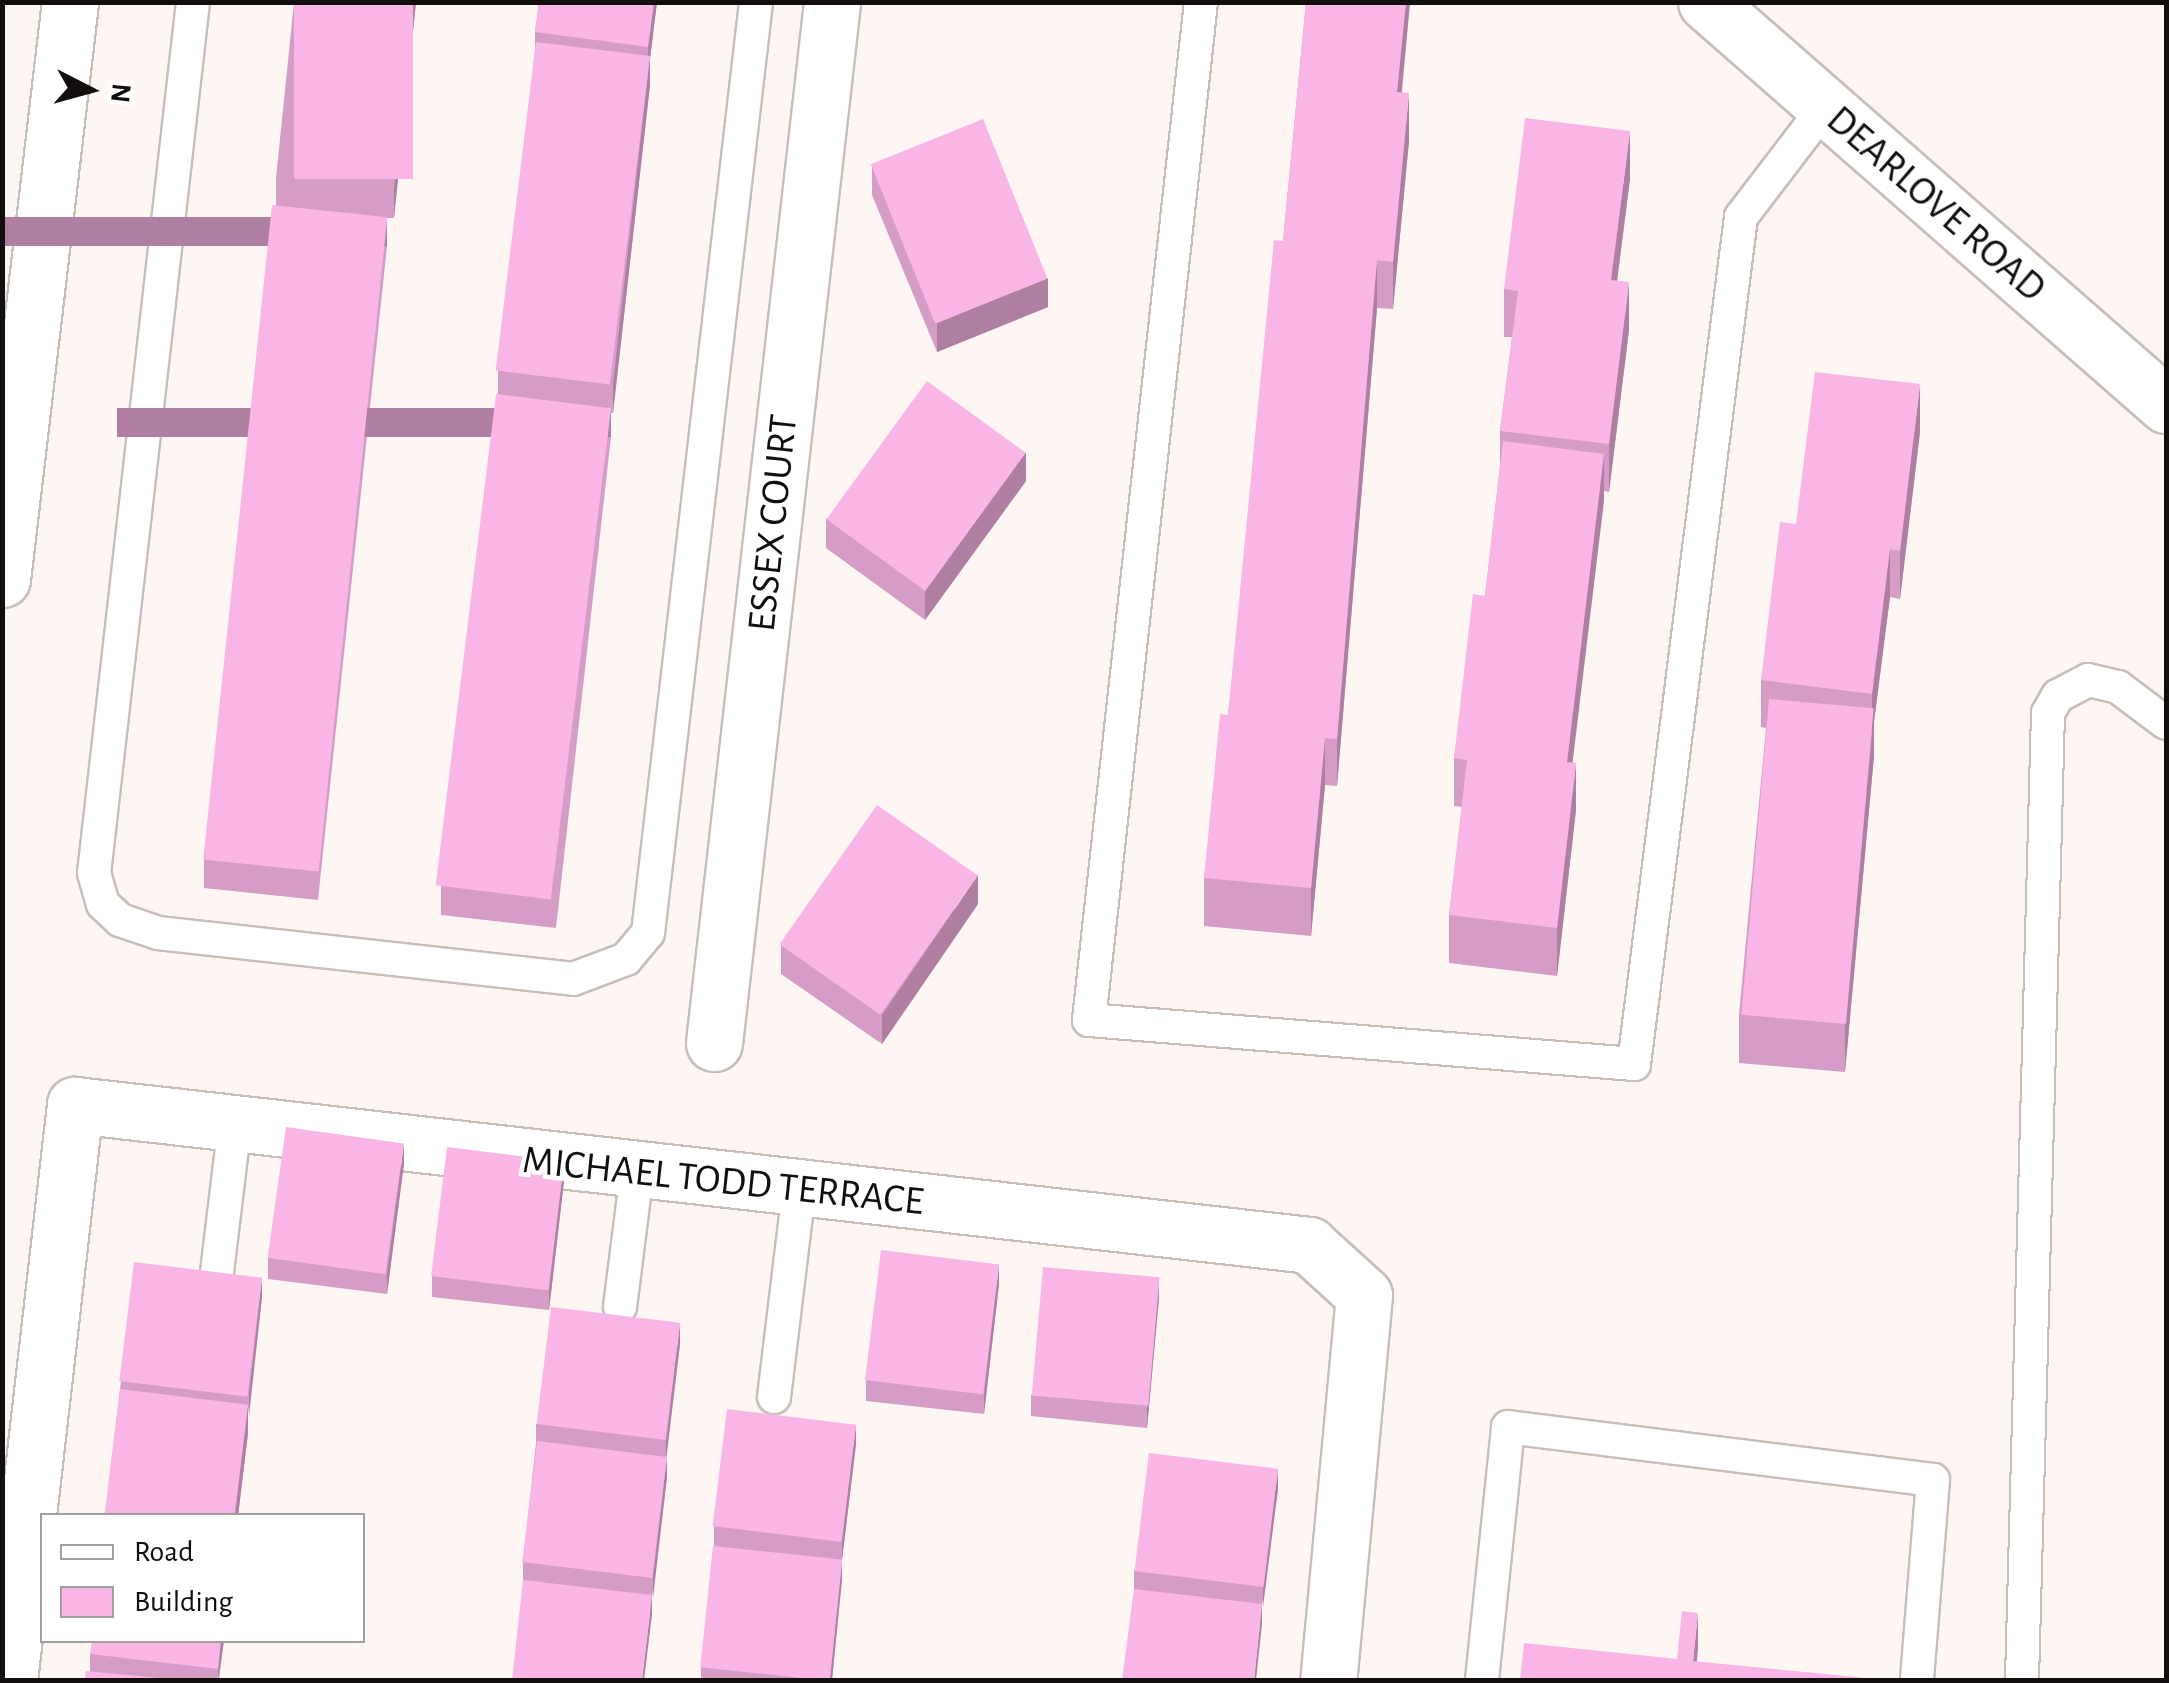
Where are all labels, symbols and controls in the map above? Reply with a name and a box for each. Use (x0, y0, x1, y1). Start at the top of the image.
north arrow (40, 40, 140, 140)
text: N (105, 82, 135, 104)
street label: DEARLOVE ROAD (1817, 96, 2055, 312)
street label: ESSEX COURT (738, 412, 808, 634)
street label: MICHAEL TODD TERRACE (520, 1136, 926, 1226)
legend (40, 1513, 365, 1643)
text: Road (134, 1537, 194, 1567)
text: Building (134, 1587, 233, 1617)

